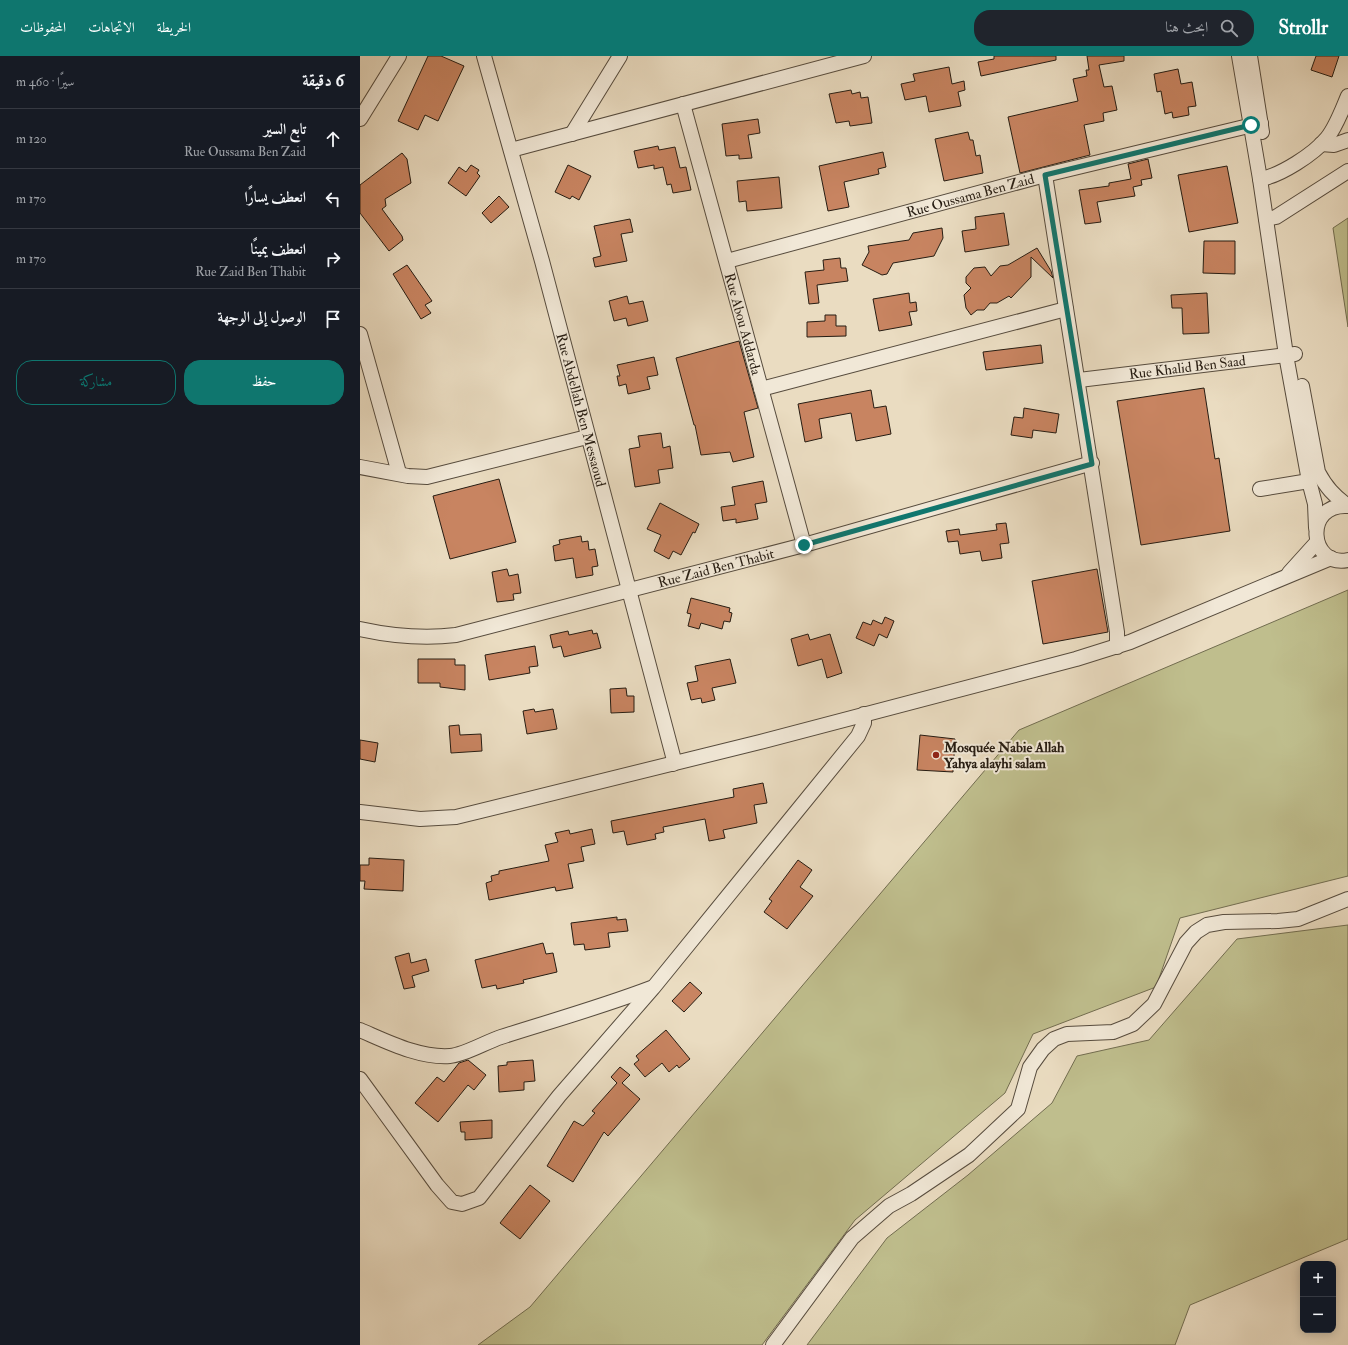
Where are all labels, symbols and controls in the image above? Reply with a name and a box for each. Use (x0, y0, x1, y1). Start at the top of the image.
search box (974, 10, 1254, 46)
text: Strollr (1278, 16, 1328, 40)
icon: search (1218, 17, 1240, 39)
text: ابحث هنا (1165, 18, 1208, 37)
text: المحفوظات (20, 19, 66, 36)
text: الاتجاهات (88, 19, 135, 36)
text: الخريطة (157, 19, 191, 36)
text: 6 دقيقة (302, 70, 344, 91)
text: سيرًا · 460 m (16, 74, 74, 90)
route start (1242, 116, 1260, 134)
text: تابع السير (264, 120, 306, 139)
icon: ahead (322, 128, 344, 150)
text: 120 m (16, 131, 47, 147)
text: Rue Oussama Ben Zaid (184, 144, 306, 160)
street label: Rue Oussama Ben Zaid (905, 170, 1036, 221)
text: انعطف يسارًا (245, 188, 306, 207)
icon: left (322, 188, 344, 210)
text: 170 m (16, 191, 46, 207)
text: انعطف يمينًا (251, 240, 306, 259)
icon: right (322, 248, 344, 270)
text: 170 m (16, 251, 46, 267)
text: Rue Zaid Ben Thabit (195, 264, 306, 280)
street label: Rue Abou Addarda (721, 271, 765, 377)
text: الوصول إلى الوجهة (218, 308, 306, 327)
icon: arrive (322, 308, 344, 330)
street label: Rue Abdellah Ben Messaoud (553, 331, 610, 489)
street label: Rue Khalid Ben Saad (1128, 352, 1247, 382)
button: مشاركة (16, 360, 176, 405)
button: حفظ (184, 360, 344, 405)
route end (795, 536, 813, 554)
street label: Rue Zaid Ben Thabit (656, 545, 776, 591)
place label: Mosquée Nabie Allah Yahya alayhi salam (943, 739, 1065, 773)
marker: Mosquée Nabie Allah Yahya alayhi salam (931, 750, 941, 760)
map controls (1300, 1261, 1336, 1333)
button: + (1300, 1261, 1336, 1297)
button: − (1300, 1297, 1336, 1333)

